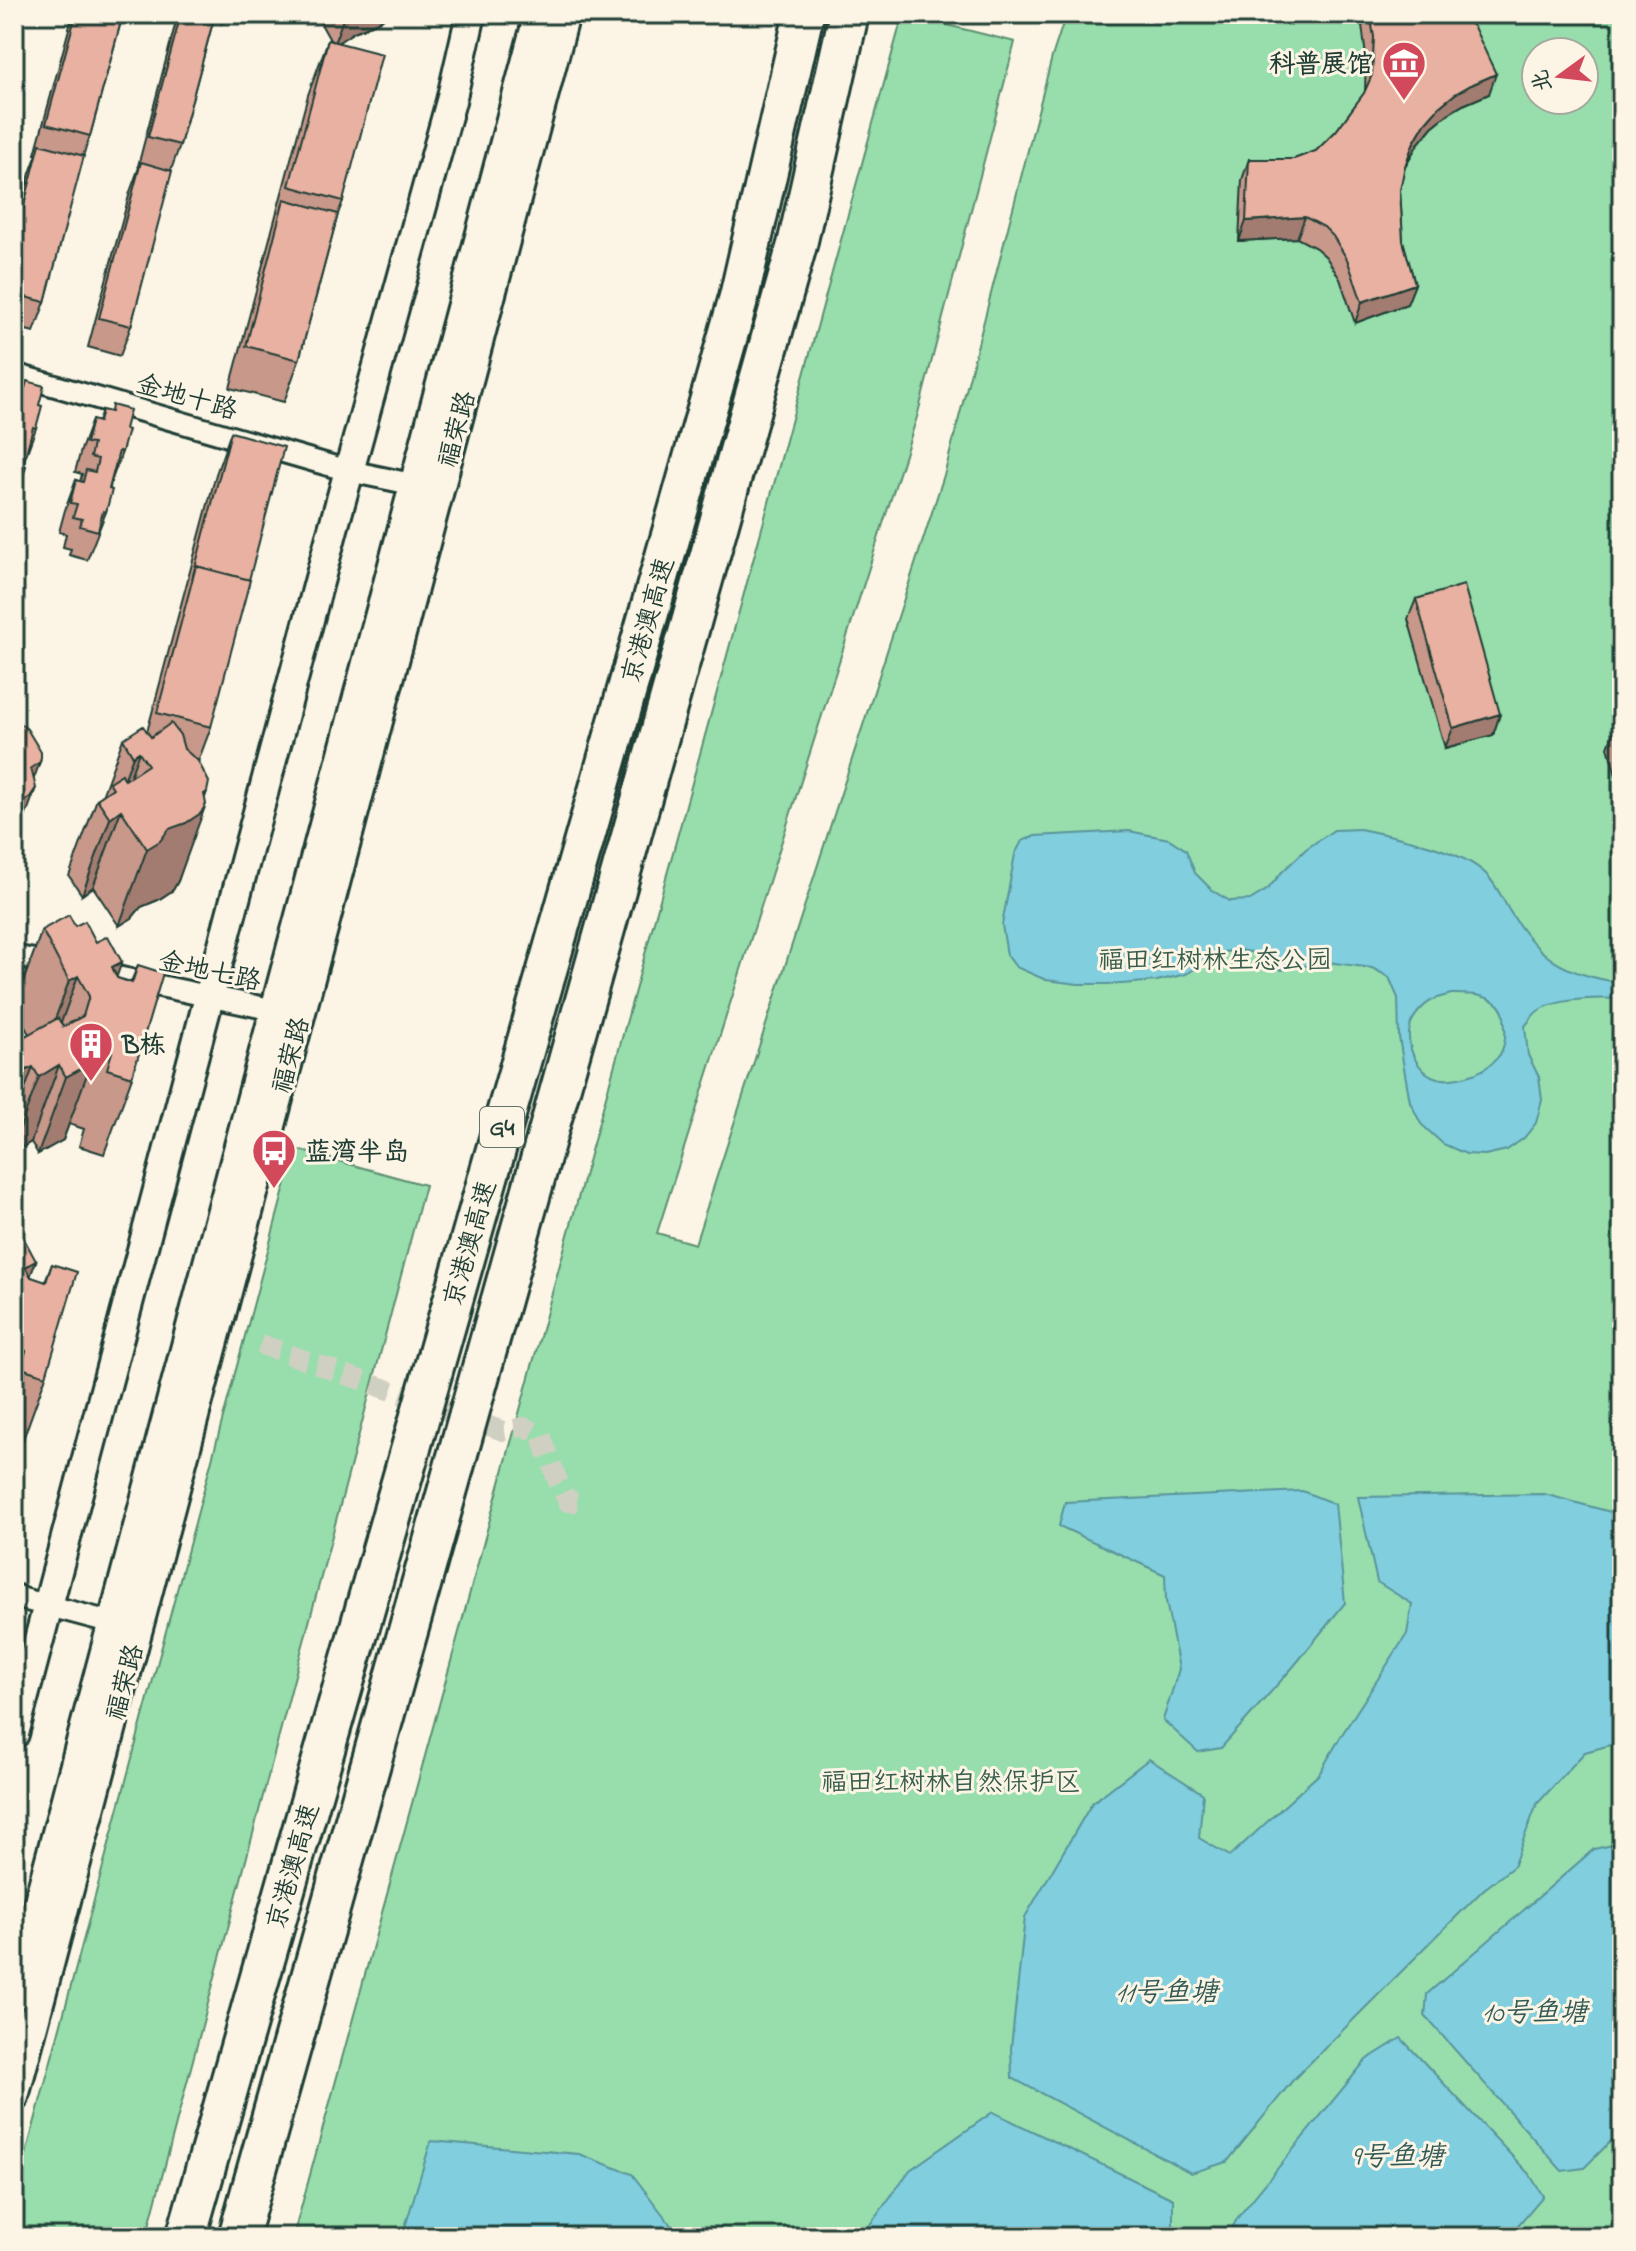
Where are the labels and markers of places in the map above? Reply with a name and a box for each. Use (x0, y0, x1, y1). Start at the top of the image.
museum icon: 科普展馆 (1380, 39, 1428, 102)
place label: 科普展馆 (1269, 47, 1373, 85)
building icon: B栋 (67, 1020, 115, 1083)
place label: B栋 (121, 1028, 166, 1066)
bus stop icon: 蓝湾半岛 (250, 1127, 298, 1190)
place label: 蓝湾半岛 (305, 1135, 409, 1173)

